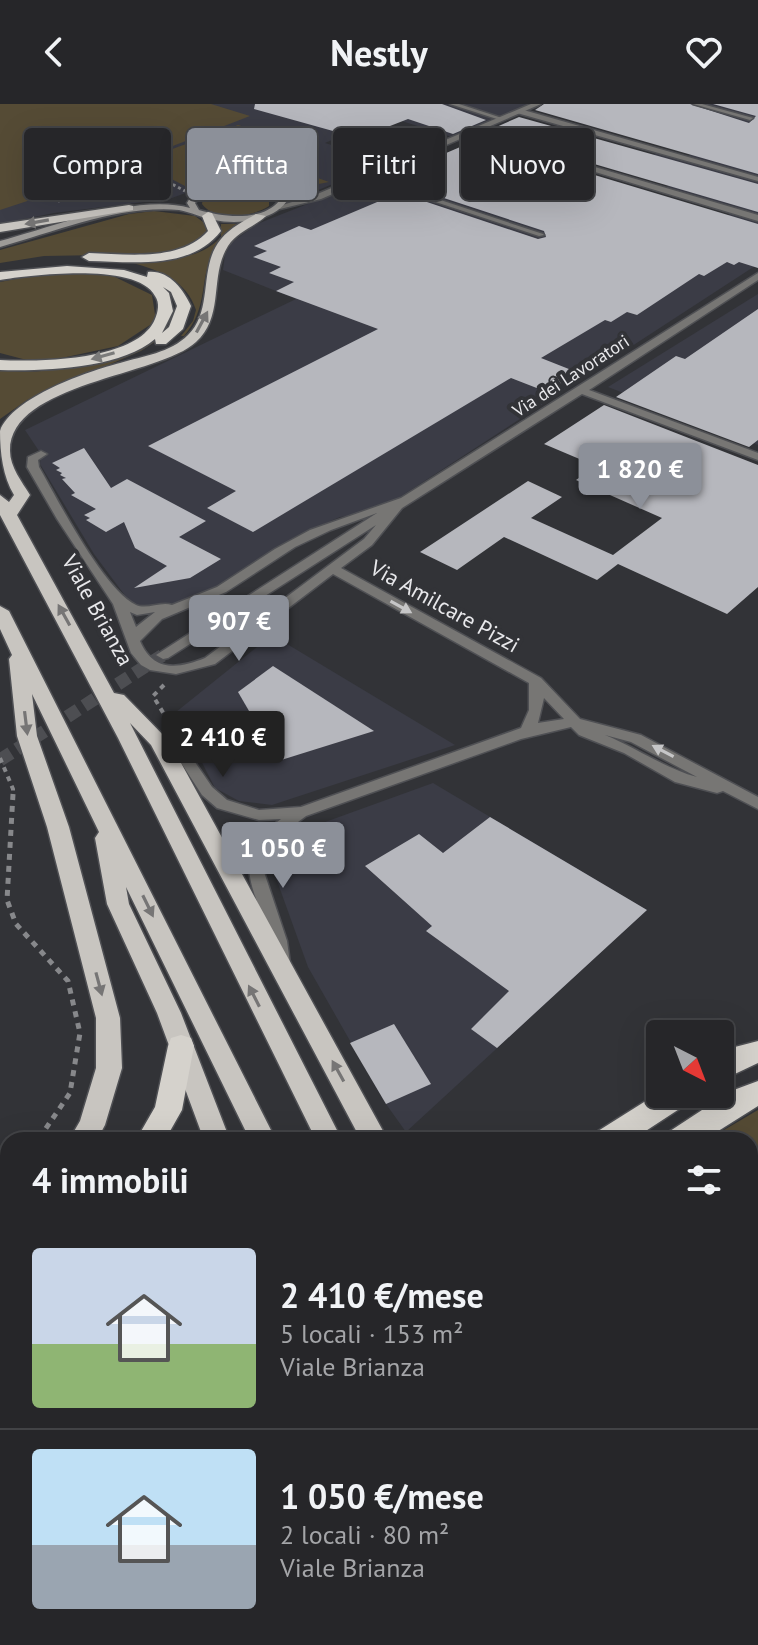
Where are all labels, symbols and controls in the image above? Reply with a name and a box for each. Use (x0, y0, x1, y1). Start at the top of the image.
text: Nestly (330, 29, 428, 76)
icon: back (32, 30, 76, 74)
icon: heart (682, 30, 726, 74)
chip: Compra (24, 128, 171, 200)
chip: Affitta (187, 128, 317, 200)
chip: Filtri (333, 128, 445, 200)
chip: Nuovo (461, 128, 594, 200)
one-way arrow (24, 216, 49, 228)
one-way arrow (195, 311, 209, 333)
street label: Via dei Lavoratori (507, 329, 634, 422)
one-way arrow (90, 350, 114, 363)
pin: 1 820 € (566, 443, 714, 511)
text: 1 820 € (597, 452, 683, 485)
street label: Viale Brianza (56, 549, 140, 670)
street label: Via Amilcare Pizzi (364, 553, 525, 659)
pin: 907 € (183, 595, 295, 663)
one-way arrow (390, 600, 412, 614)
one-way arrow (57, 604, 71, 626)
text: 907 € (207, 604, 271, 637)
one-way arrow (19, 711, 32, 736)
pin: 2 410 € (149, 711, 297, 779)
text: 2 410 € (180, 720, 266, 753)
one-way arrow (652, 745, 675, 758)
pin: 1 050 € (209, 822, 357, 890)
text: 1 050 € (240, 831, 326, 864)
one-way arrow (141, 894, 155, 917)
one-way arrow (93, 972, 105, 997)
one-way arrow (247, 985, 261, 1008)
north arrow (646, 1020, 734, 1108)
map controls (646, 1020, 734, 1108)
one-way arrow (331, 1060, 345, 1083)
text: 4 immobili (32, 1158, 189, 1202)
icon: filters (682, 1158, 726, 1202)
text: 2 410 €/mese (280, 1273, 484, 1317)
icon: home (96, 1280, 192, 1376)
text: 5 locali · 153 m² (280, 1317, 463, 1350)
text: Viale Brianza (280, 1350, 425, 1383)
text: 1 050 €/mese (280, 1474, 484, 1518)
icon: home (96, 1481, 192, 1577)
text: 2 locali · 80 m² (280, 1518, 449, 1551)
text: Viale Brianza (280, 1551, 425, 1584)

